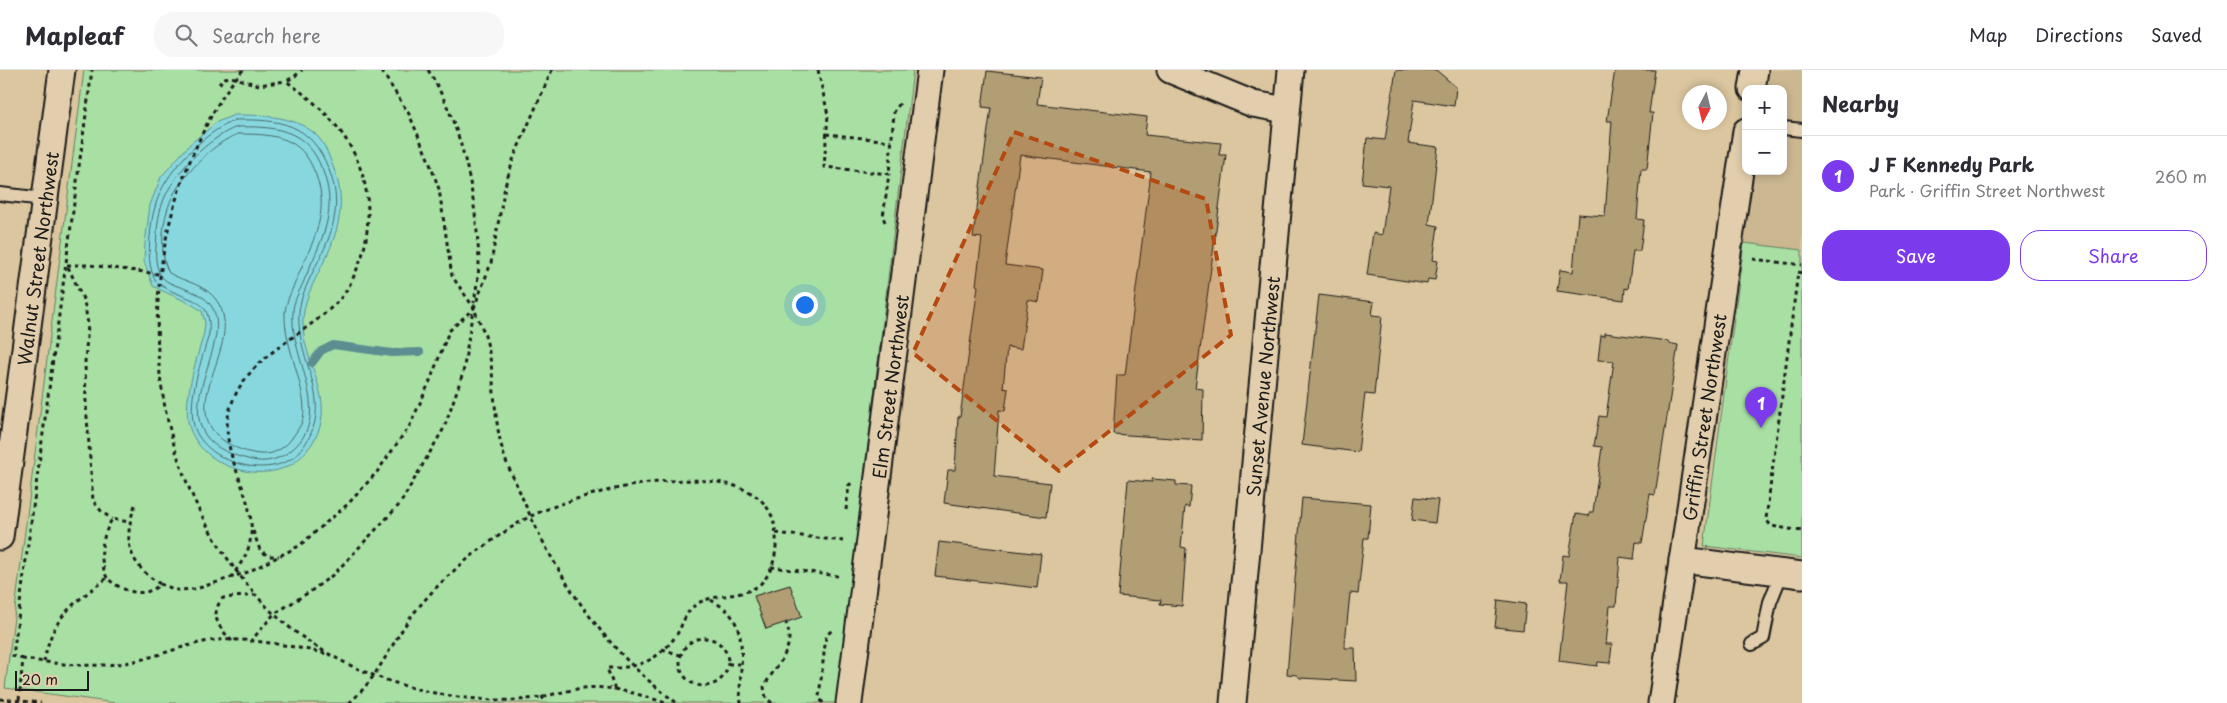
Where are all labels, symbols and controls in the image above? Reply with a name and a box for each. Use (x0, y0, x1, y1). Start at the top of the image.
search box (154, 12, 504, 57)
text: Mapleaf (25, 17, 124, 53)
icon: search (172, 21, 200, 49)
text: Search here (212, 21, 321, 49)
text: Map (1969, 21, 2007, 48)
text: Directions (2035, 21, 2123, 48)
text: Saved (2151, 21, 2202, 48)
north arrow (1682, 85, 1727, 130)
map controls (1742, 85, 1787, 175)
button: + (1742, 85, 1787, 130)
text: Nearby (1822, 87, 1899, 119)
button: − (1742, 130, 1787, 175)
street label: Walnut Street Northwest (9, 150, 65, 367)
text: J F Kennedy Park (1869, 150, 2034, 178)
text: 1 (1834, 164, 1842, 188)
text: 260 m (2155, 164, 2207, 188)
text: Park · Griffin Street Northwest (1869, 178, 2105, 202)
button: Save (1822, 230, 2010, 281)
button: Share (2020, 230, 2207, 281)
street label: Sunset Avenue Northwest (1238, 275, 1286, 498)
your location (792, 292, 818, 318)
street label: Elm Street Northwest (864, 293, 915, 480)
street label: Griffin Street Northwest (1675, 312, 1732, 523)
pin: 1 (1745, 387, 1777, 428)
scale bar (15, 668, 89, 691)
text: 20 m (22, 669, 58, 690)

